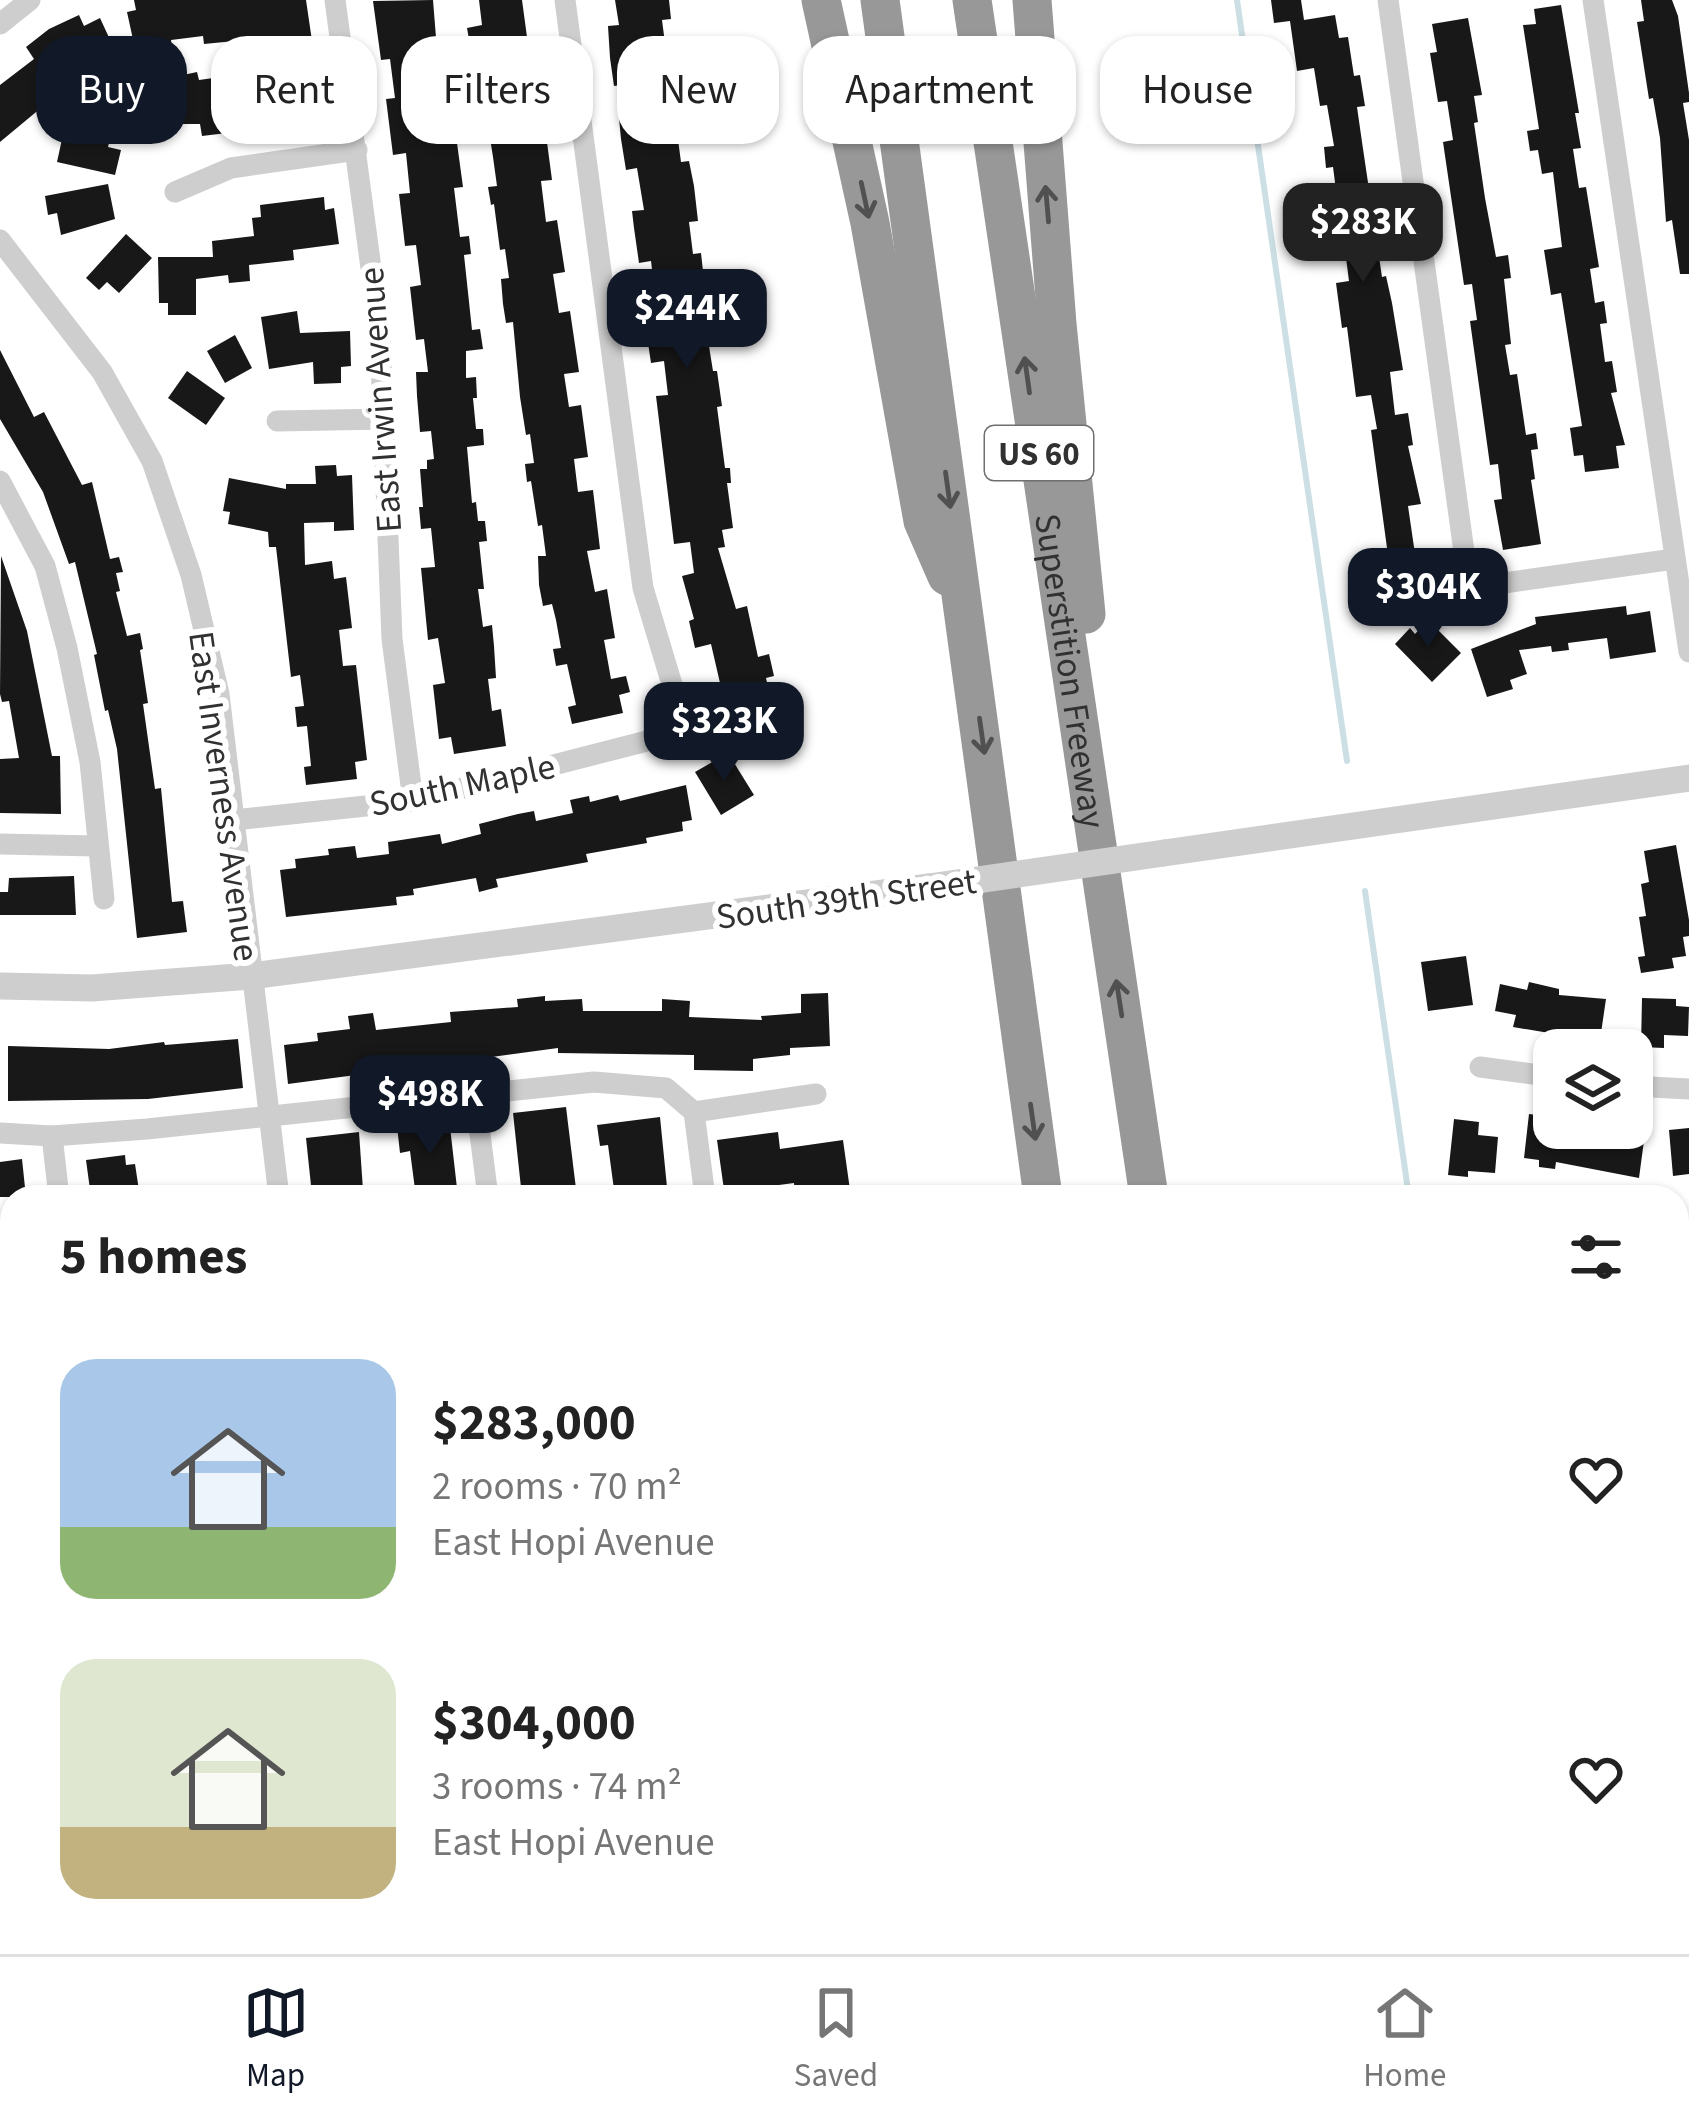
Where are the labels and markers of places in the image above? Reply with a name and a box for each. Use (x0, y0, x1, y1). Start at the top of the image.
pin: $283K (1279, 183, 1447, 285)
pin: $244K (603, 269, 771, 371)
pin: $304K (1344, 548, 1512, 650)
pin: $323K (640, 682, 808, 784)
pin: $498K (346, 1055, 514, 1157)

